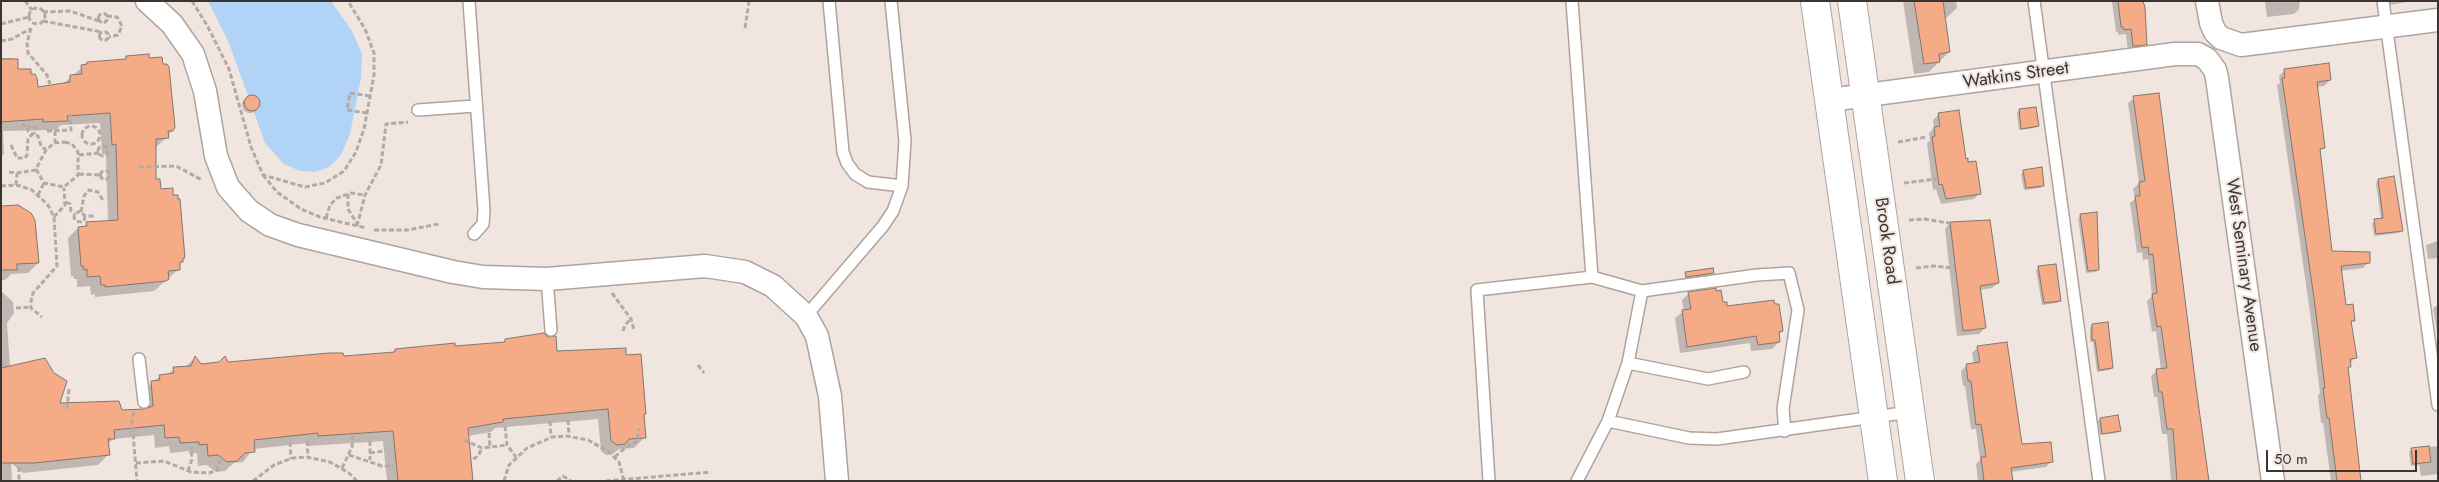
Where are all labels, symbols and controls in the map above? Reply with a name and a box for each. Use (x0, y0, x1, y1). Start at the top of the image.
street label: Watkins Street (1962, 58, 2070, 94)
street label: West Seminary Avenue (2220, 177, 2266, 353)
street label: Brook Road (1869, 196, 1903, 286)
scale bar (2269, 440, 2420, 472)
text: 50 m (2274, 448, 2308, 470)

